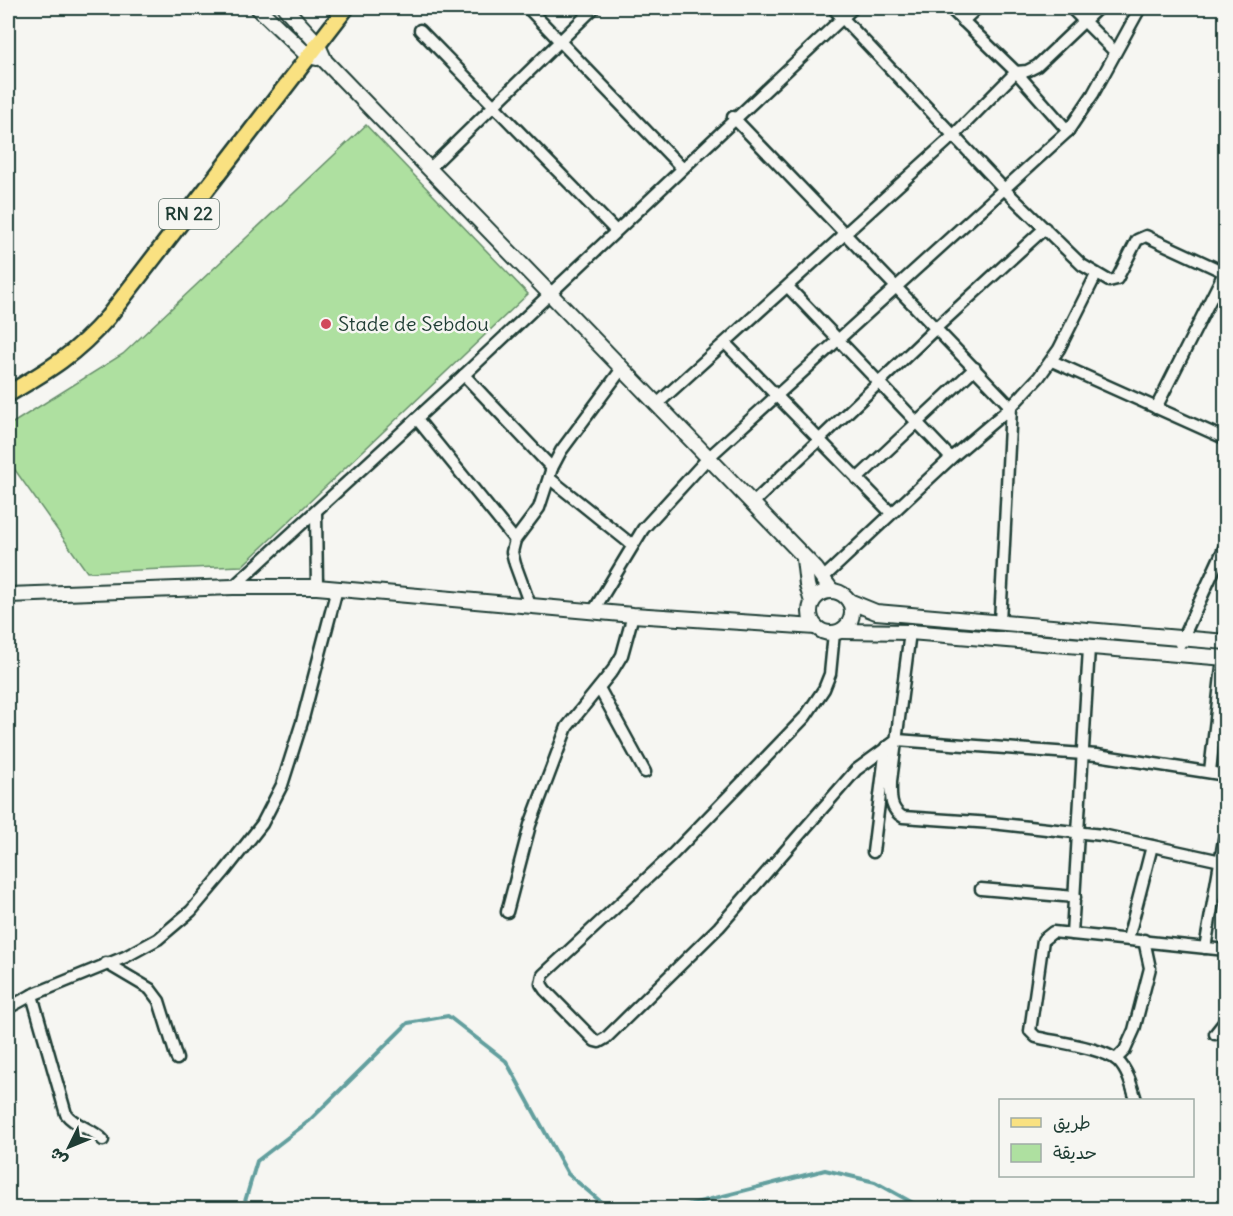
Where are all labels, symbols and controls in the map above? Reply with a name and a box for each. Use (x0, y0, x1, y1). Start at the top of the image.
road number: RN 22 (159, 199, 219, 229)
place label: Stade de Sebdou (338, 311, 489, 336)
marker: Stade de Sebdou (319, 317, 333, 331)
legend (999, 1099, 1194, 1177)
text: طريق (1053, 1111, 1091, 1134)
north arrow (39, 1117, 99, 1177)
text: حديقة (1053, 1141, 1097, 1164)
text: ش (45, 1144, 71, 1170)

